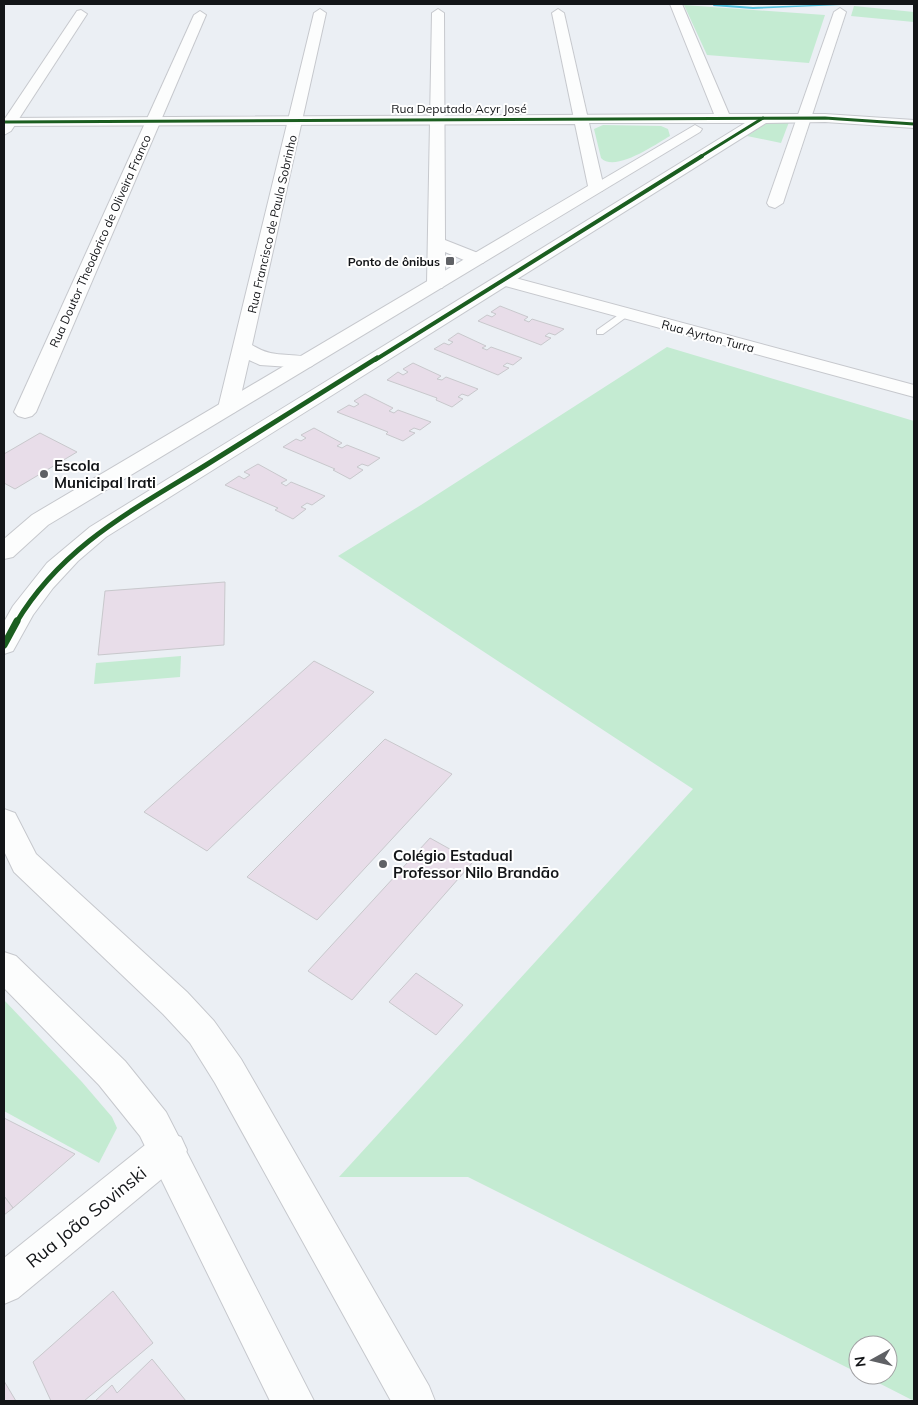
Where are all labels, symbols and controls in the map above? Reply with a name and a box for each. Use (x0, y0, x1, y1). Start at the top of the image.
street label: Rua Deputado Acyr José (391, 101, 527, 116)
street label: Rua Doutor Theodorico de Oliveira Franco (46, 132, 154, 350)
street label: Rua Francisco de Paula Sobrinho (244, 133, 300, 315)
place label: Ponto de ônibus (348, 254, 440, 269)
marker: Ponto de ônibus (444, 255, 456, 267)
street label: Rua Ayrton Turra (660, 316, 756, 356)
place label: Escola Municipal Irati (54, 456, 156, 492)
marker: Escola Municipal Irati (38, 468, 50, 480)
place label: Colégio Estadual Professor Nilo Brandão (393, 846, 559, 882)
marker: Colégio Estadual Professor Nilo Brandão (377, 858, 389, 870)
street label: Rua João Sovinski (21, 1161, 151, 1273)
north arrow (848, 1335, 898, 1385)
text: N (850, 1355, 870, 1368)

